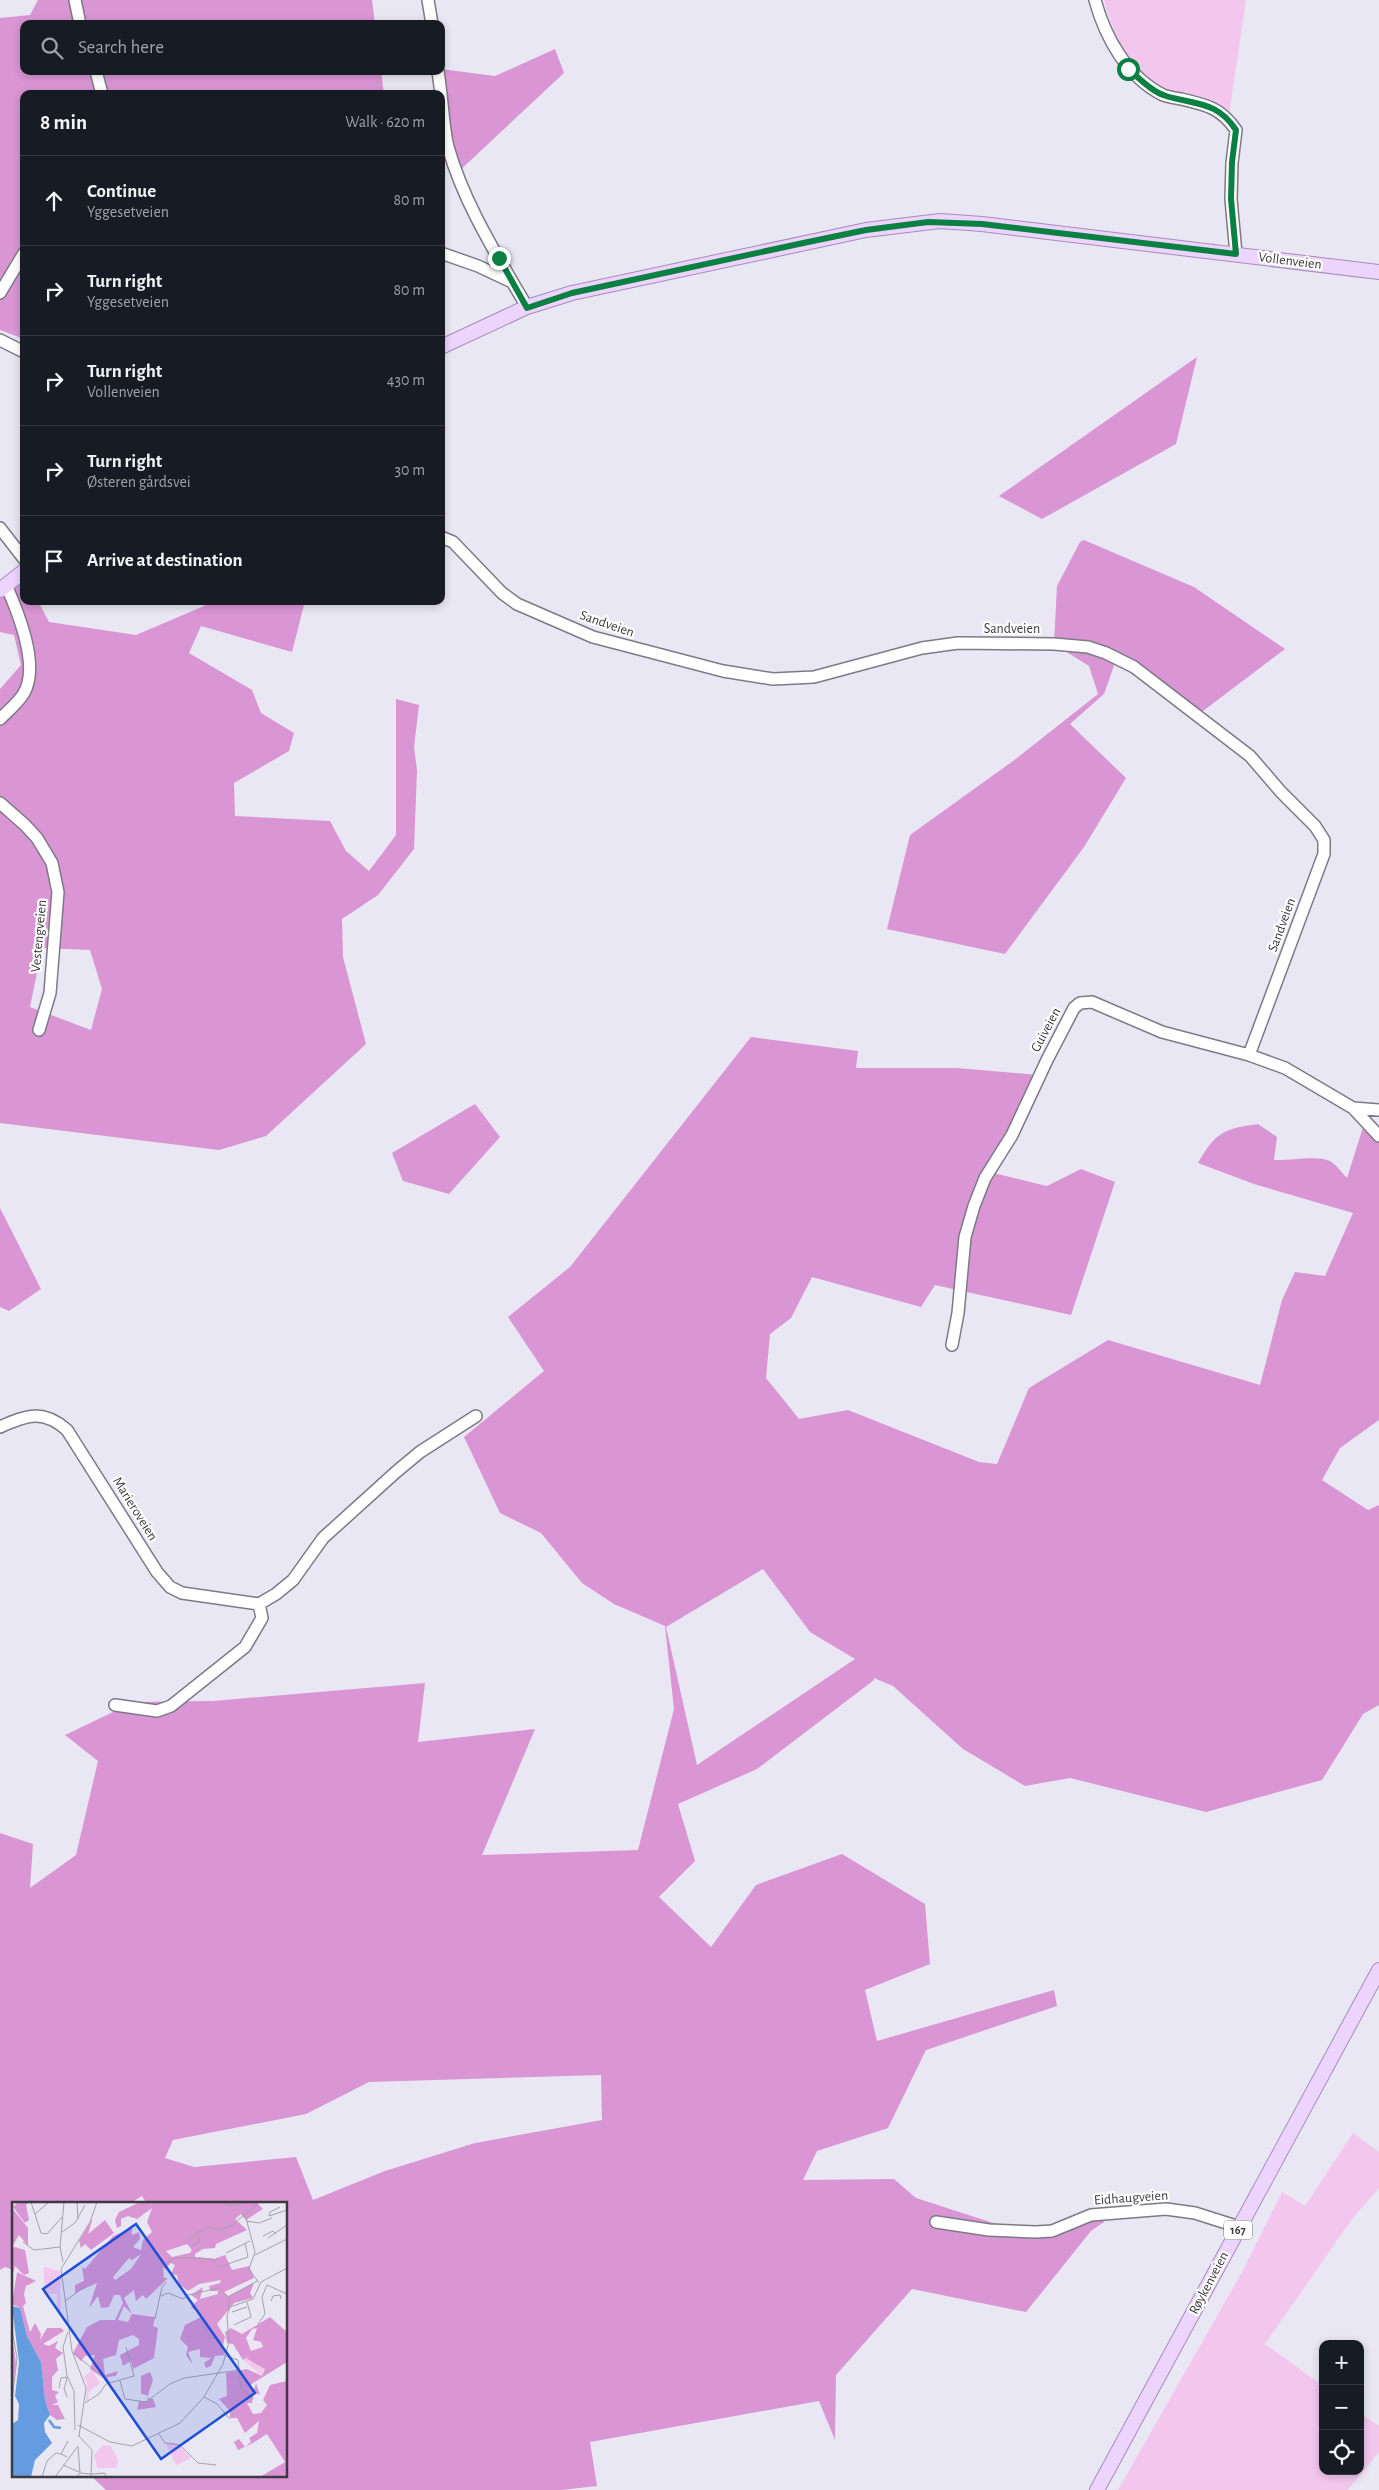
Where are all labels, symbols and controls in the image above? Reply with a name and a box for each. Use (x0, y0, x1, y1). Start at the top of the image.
search box (20, 20, 445, 75)
icon: search (38, 34, 66, 62)
text: Search here (78, 38, 164, 57)
route start (1117, 58, 1140, 81)
text: 8 min (40, 112, 87, 133)
text: Walk · 620 m (345, 114, 425, 130)
text: Continue (87, 182, 156, 201)
icon: ahead (40, 187, 68, 215)
text: 80 m (394, 192, 425, 208)
text: Yggesetveien (87, 204, 169, 220)
route end (488, 247, 511, 270)
street label: Vollenveien (1258, 250, 1322, 272)
text: Turn right (87, 272, 162, 291)
icon: right (40, 277, 68, 305)
text: 80 m (394, 282, 425, 298)
text: Yggesetveien (87, 294, 169, 310)
text: Turn right (87, 362, 162, 381)
icon: right (40, 367, 68, 395)
text: 430 m (387, 372, 425, 388)
text: Vollenveien (87, 384, 160, 400)
text: Turn right (87, 452, 162, 471)
icon: right (40, 457, 68, 485)
text: 30 m (395, 462, 425, 478)
text: Østeren gårdsvei (87, 474, 191, 490)
icon: arrive (40, 547, 68, 575)
text: Arrive at destination (87, 551, 243, 570)
street label: Sandveien (578, 608, 636, 640)
street label: Sandveien (984, 622, 1040, 636)
street label: Sandveien (1266, 896, 1298, 954)
street label: Vestengveien (29, 899, 49, 973)
street label: Guiveien (1029, 1006, 1063, 1054)
street label: Marieroveien (110, 1475, 160, 1543)
street label: Eidhaugveien (1093, 2188, 1169, 2208)
inset map (12, 2202, 288, 2478)
road number: 167 (1224, 2220, 1252, 2240)
street label: Røykenveien (1187, 2249, 1231, 2317)
map controls (1319, 2340, 1364, 2475)
button: + (1319, 2340, 1364, 2385)
button: − (1319, 2385, 1364, 2430)
button: locate (1319, 2430, 1364, 2475)

